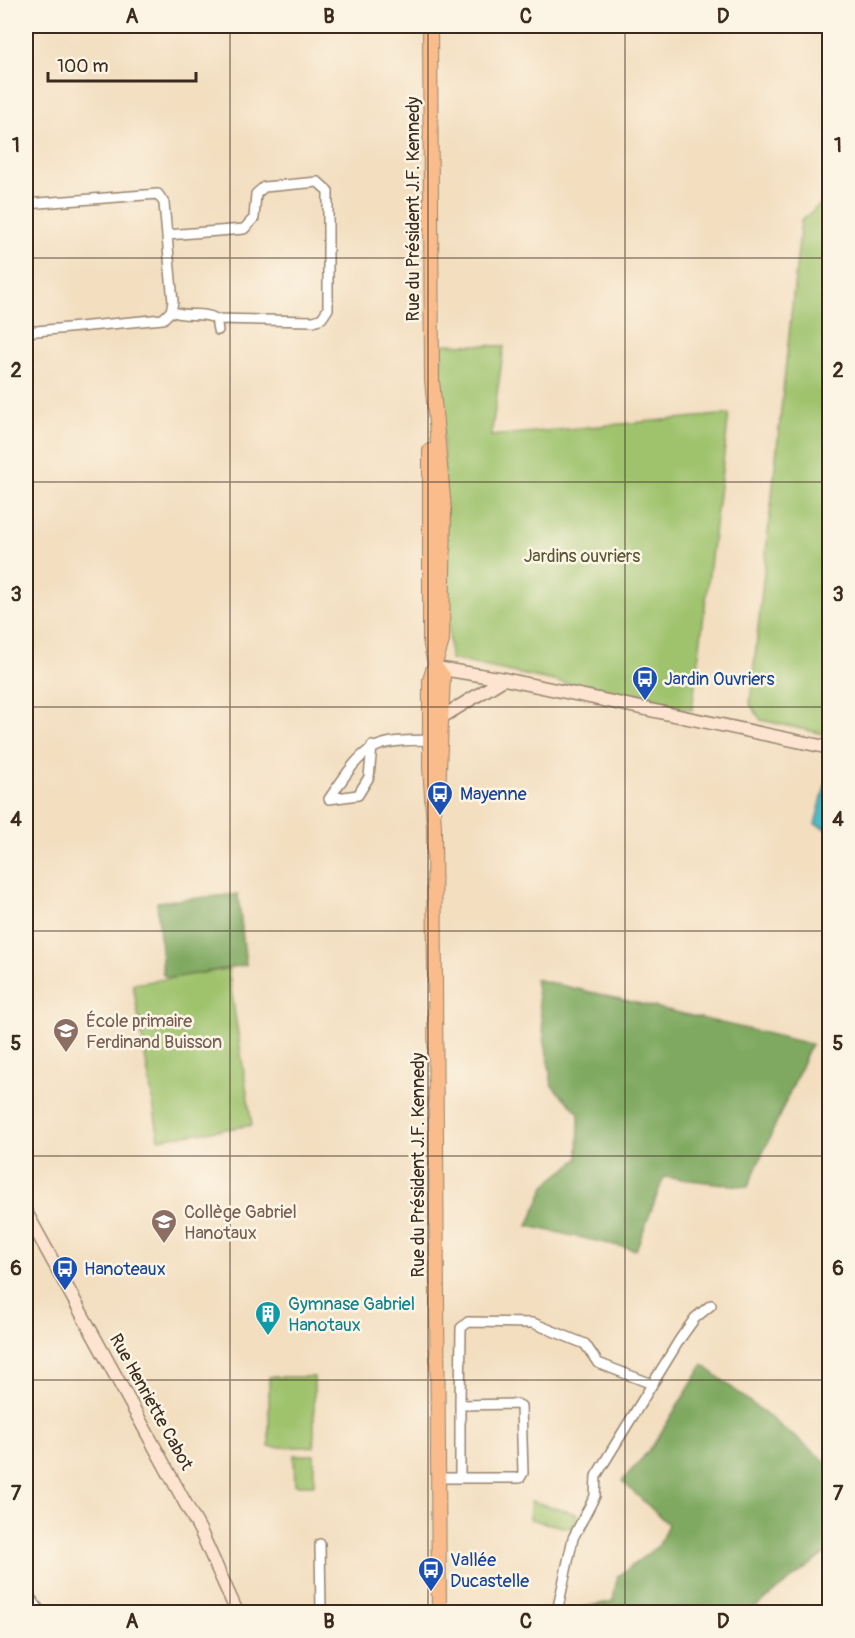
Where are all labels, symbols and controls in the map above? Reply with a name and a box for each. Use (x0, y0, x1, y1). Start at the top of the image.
text: A (126, 4, 139, 29)
text: B (323, 4, 335, 29)
text: C (520, 4, 532, 29)
text: D (717, 4, 730, 29)
scale bar (48, 45, 196, 83)
text: 100 m (57, 55, 109, 78)
street label: Rue du Président J.F. Kennedy (402, 96, 425, 321)
text: 1 (12, 133, 20, 158)
text: 1 (834, 133, 842, 158)
text: 2 (10, 358, 22, 383)
text: 2 (832, 358, 844, 383)
park label: Jardins ouvriers (524, 545, 640, 568)
text: 3 (10, 582, 22, 607)
text: 3 (832, 582, 844, 607)
bus stop icon: Jardin Ouvriers (630, 664, 660, 702)
place label: Jardin Ouvriers (664, 668, 775, 691)
bus stop icon: Mayenne (425, 779, 455, 817)
place label: Mayenne (460, 783, 527, 806)
text: 4 (10, 807, 22, 832)
text: 4 (832, 807, 844, 832)
place label: École primaire Ferdinand Buisson (86, 1010, 222, 1054)
school or university icon: École primaire Ferdinand Buisson (51, 1016, 81, 1054)
text: 5 (11, 1031, 22, 1056)
text: 5 (833, 1031, 844, 1056)
street label: Rue du Président J.F. Kennedy (407, 1052, 430, 1277)
place label: Collège Gabriel Hanotaux (184, 1201, 297, 1245)
school or university icon: Collège Gabriel Hanotaux (149, 1207, 179, 1245)
bus stop icon: Hanoteaux (50, 1254, 80, 1292)
text: 6 (10, 1256, 22, 1281)
text: 6 (832, 1256, 844, 1281)
place label: Hanoteaux (84, 1258, 166, 1281)
place label: Gymnase Gabriel Hanotaux (288, 1293, 415, 1337)
building icon: Gymnase Gabriel Hanotaux (253, 1299, 283, 1337)
street label: Rue Henriette Cabot (104, 1330, 198, 1475)
text: 7 (11, 1481, 22, 1506)
text: 7 (833, 1481, 844, 1506)
place label: Vallée Ducastelle (450, 1549, 529, 1593)
bus stop icon: Vallée Ducastelle (416, 1555, 446, 1593)
text: A (126, 1609, 139, 1634)
text: B (323, 1609, 335, 1634)
text: C (520, 1609, 532, 1634)
text: D (717, 1609, 730, 1634)

